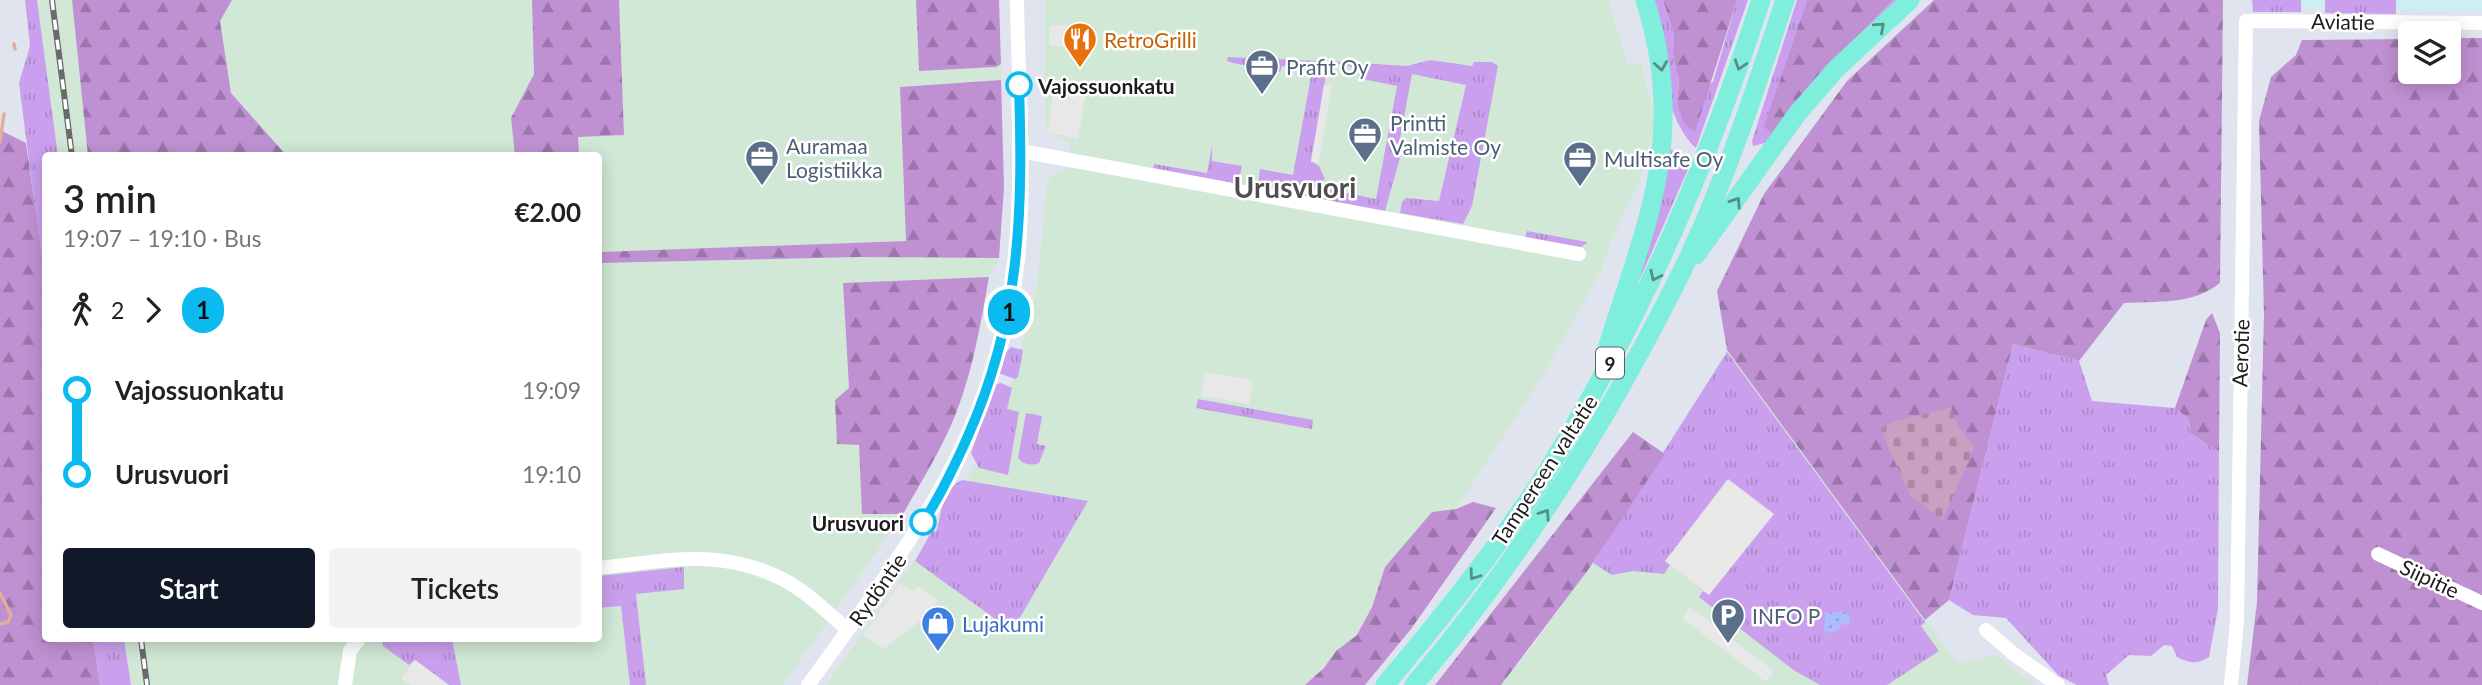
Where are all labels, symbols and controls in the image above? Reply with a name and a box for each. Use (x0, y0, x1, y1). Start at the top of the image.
street label: Aviatie (2311, 8, 2375, 34)
restaurant icon: RetroGrilli (1061, 20, 1099, 69)
map controls (2398, 21, 2461, 84)
button: layers (2398, 21, 2461, 84)
one-way arrow (1872, 22, 1885, 35)
place label: RetroGrilli (1104, 27, 1197, 52)
office icon: Prafit Oy (1243, 47, 1281, 96)
place label: Prafit Oy (1286, 54, 1369, 79)
one-way arrow (1734, 58, 1748, 71)
one-way arrow (1653, 60, 1668, 72)
marker: Vajossuonkatu (1006, 72, 1032, 98)
place label: Vajossuonkatu (1037, 73, 1175, 98)
place label: Printti Valmiste Oy (1390, 110, 1501, 159)
office icon: Printti Valmiste Oy (1346, 115, 1384, 164)
place label: Auramaa Logistiikka (786, 133, 883, 182)
office icon: Auramaa Logistiikka (743, 138, 781, 187)
office icon: Multisafe Oy (1561, 139, 1599, 188)
place label: Multisafe Oy (1604, 146, 1724, 171)
district label: Urusvuori (1234, 170, 1356, 204)
text: 3 min (63, 175, 157, 221)
text: €2.00 (515, 196, 581, 228)
one-way arrow (1728, 197, 1741, 210)
text: 19:07 – 19:10 · Bus (63, 224, 262, 252)
one-way arrow (1649, 268, 1663, 281)
line badge: 1 (986, 289, 1032, 335)
icon: walk (63, 291, 101, 329)
icon: forward (134, 291, 172, 329)
text: 1 (196, 295, 210, 324)
text: 2 (111, 296, 124, 324)
text: 1 (1002, 297, 1016, 326)
street label: Aerotie (2226, 319, 2254, 387)
road number: 9 (1596, 348, 1624, 378)
text: Vajossuonkatu (115, 374, 284, 406)
text: 19:09 (522, 376, 581, 404)
street label: Tampereen valtatie (1486, 390, 1602, 550)
text: Urusvuori (115, 458, 229, 490)
text: 19:10 (522, 460, 581, 488)
marker: Urusvuori (910, 509, 936, 535)
one-way arrow (1537, 509, 1550, 522)
place label: Urusvuori (812, 510, 904, 535)
button: Start (63, 548, 315, 628)
button: Tickets (329, 548, 581, 628)
street label: Rydöntie (843, 548, 911, 630)
street label: Siipitie (2397, 554, 2463, 602)
one-way arrow (1470, 567, 1483, 580)
parking icon: INFO P (1709, 596, 1747, 645)
place label: INFO P (1752, 603, 1820, 628)
shop icon: Lujakumi (919, 604, 957, 653)
place label: Lujakumi (962, 611, 1044, 636)

